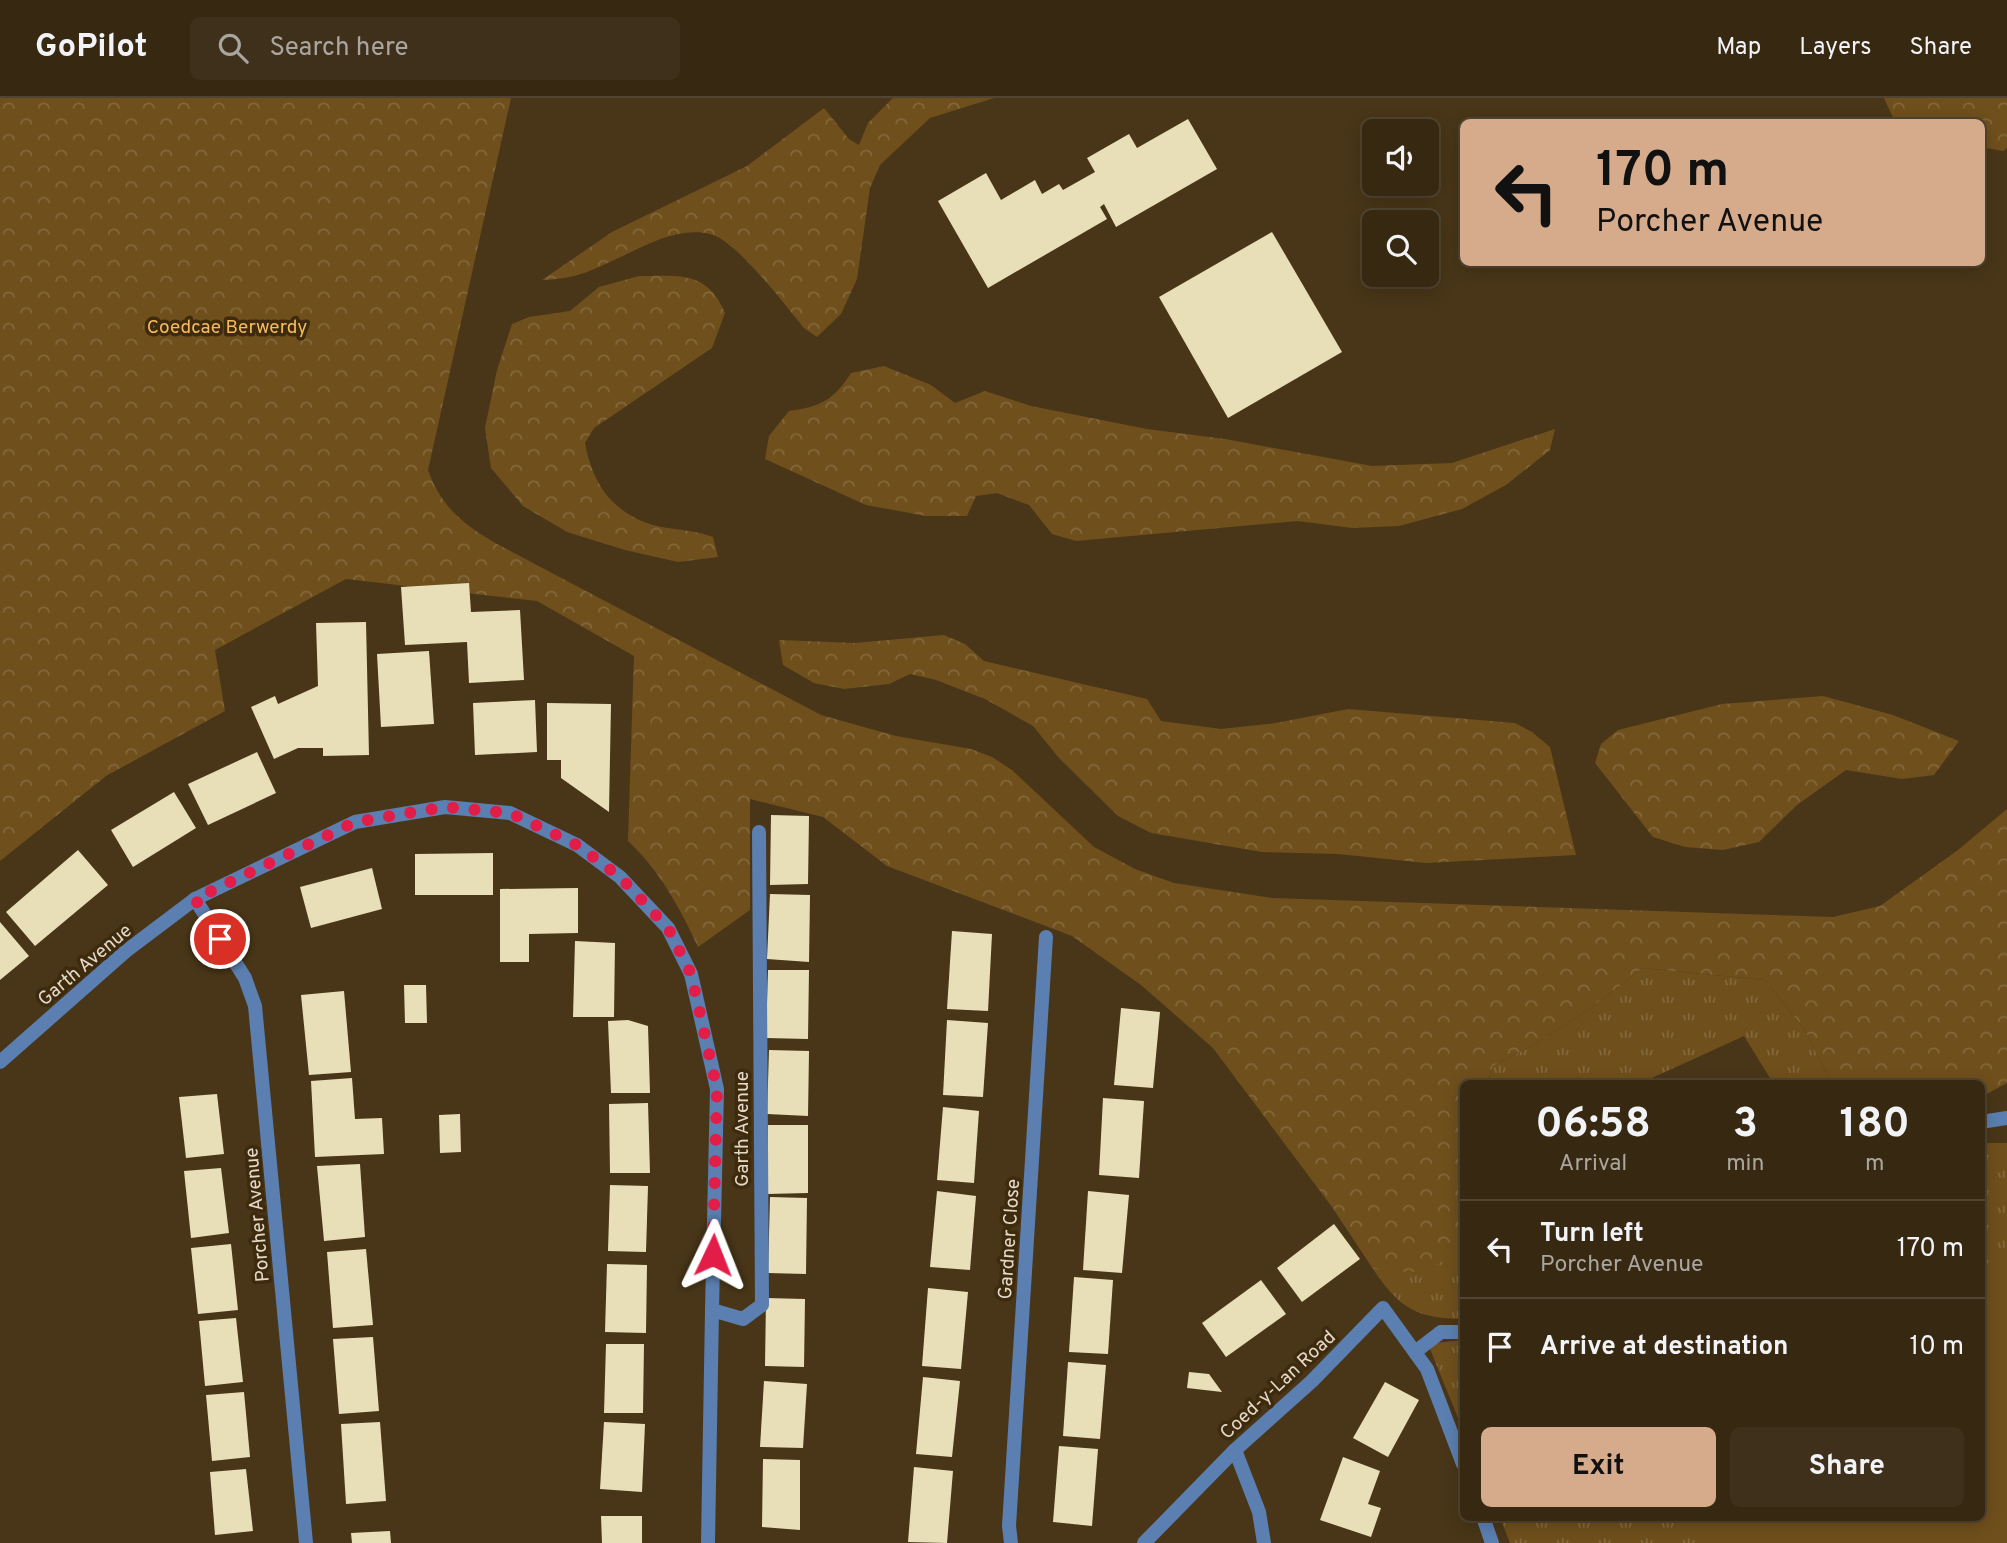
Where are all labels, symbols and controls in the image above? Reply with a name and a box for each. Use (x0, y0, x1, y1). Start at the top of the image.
search box (190, 17, 680, 80)
text: GoPilot (35, 27, 148, 69)
icon: search (214, 29, 252, 67)
text: Search here (270, 32, 408, 65)
text: Map (1716, 33, 1761, 63)
text: Layers (1799, 33, 1871, 63)
text: Share (1909, 33, 1972, 63)
map controls (1362, 119, 1439, 287)
button: sound (1362, 119, 1439, 196)
text: 170 m (1596, 142, 1729, 204)
icon: left (1481, 147, 1572, 238)
text: Porcher Avenue (1596, 203, 1823, 243)
button: search (1362, 210, 1439, 287)
park label: Coedcae Berwerdy (147, 316, 307, 340)
pin (190, 909, 250, 969)
street label: Garth Avenue (33, 919, 137, 1012)
icon: arrive (201, 920, 239, 958)
street label: Garth Avenue (731, 1071, 755, 1187)
text: 06:58 (1535, 1099, 1651, 1152)
text: 3 (1733, 1099, 1758, 1152)
text: 180 (1840, 1099, 1910, 1152)
street label: Porcher Avenue (240, 1147, 276, 1283)
text: Arrival (1559, 1150, 1627, 1179)
text: min (1726, 1150, 1764, 1179)
text: m (1865, 1150, 1884, 1179)
street label: Gardner Close (994, 1178, 1026, 1300)
position arrow (676, 1218, 750, 1292)
text: Turn left (1540, 1218, 1644, 1251)
icon: left (1481, 1230, 1519, 1268)
text: 170 m (1897, 1233, 1964, 1266)
text: Porcher Avenue (1540, 1251, 1703, 1280)
street label: Coed-y-Lan Road (1215, 1326, 1341, 1445)
icon: arrive (1481, 1328, 1519, 1366)
text: Arrive at destination (1540, 1331, 1788, 1364)
text: 10 m (1909, 1331, 1964, 1364)
button: Exit (1481, 1427, 1716, 1507)
button: Share (1730, 1427, 1964, 1507)

